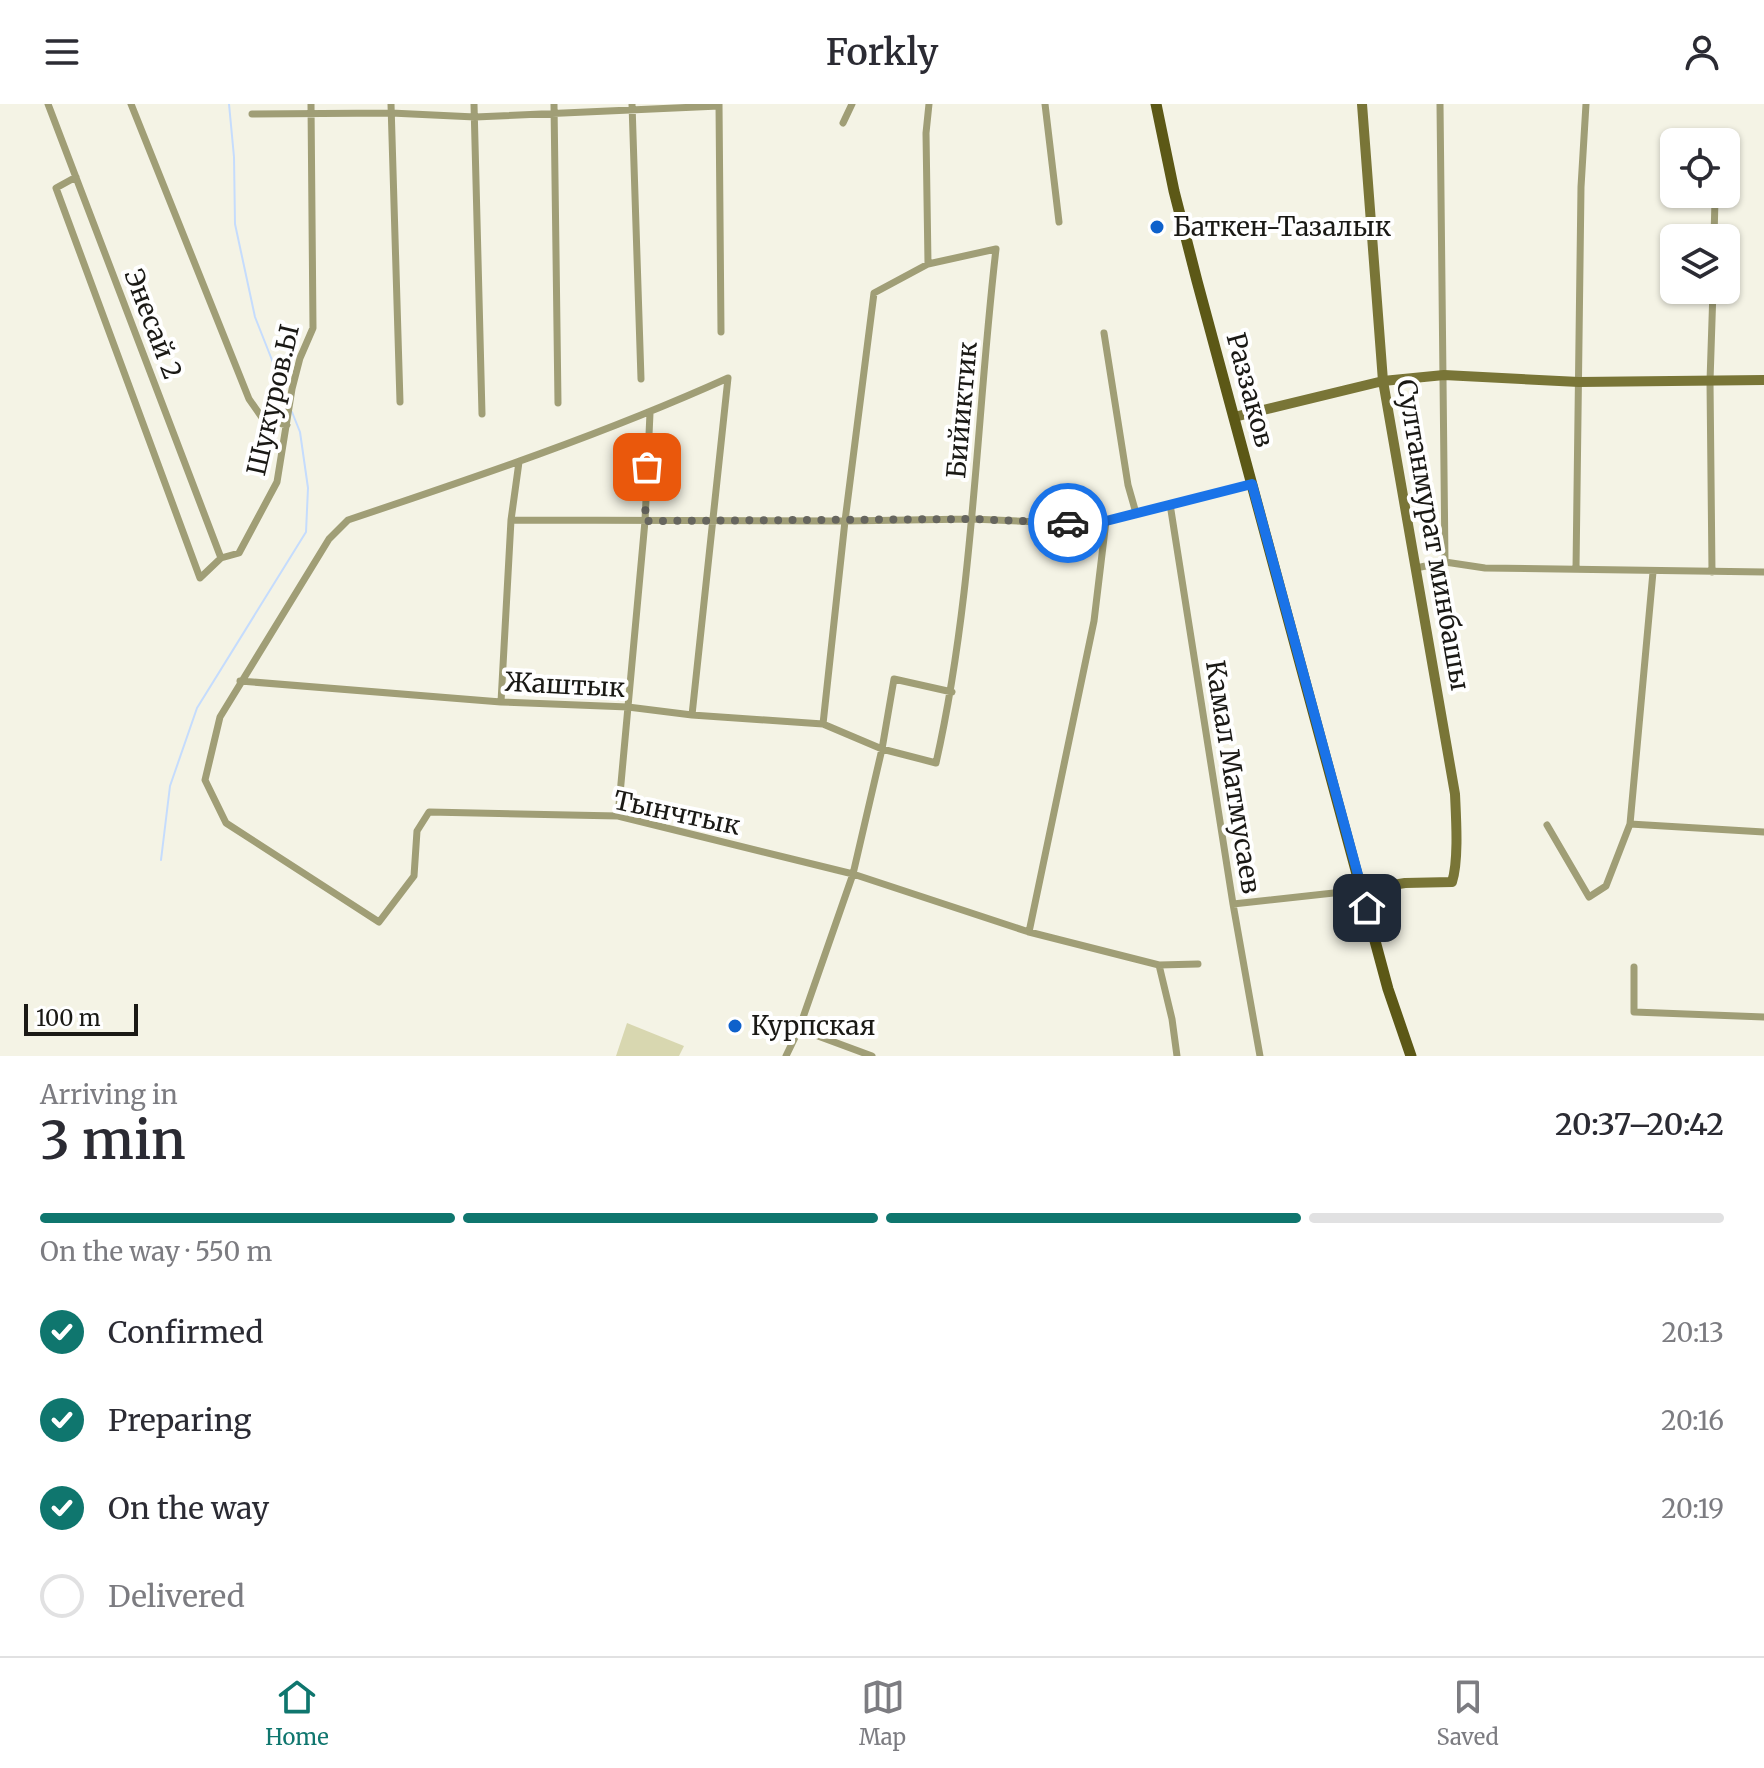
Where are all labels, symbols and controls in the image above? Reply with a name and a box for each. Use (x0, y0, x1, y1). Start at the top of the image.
icon: menu (40, 30, 84, 74)
text: Forkly (826, 30, 938, 75)
icon: person (1680, 30, 1724, 74)
map controls (1660, 128, 1740, 304)
button: locate (1660, 128, 1740, 208)
place label: Баткен-Тазалык (1173, 210, 1392, 243)
marker: Баткен-Тазалык (1148, 218, 1166, 236)
button: layers (1660, 224, 1740, 304)
street label: Энесай 2 (117, 264, 190, 383)
street label: Шукуров.Ы (239, 321, 306, 479)
street label: Раззаков (1219, 329, 1282, 451)
street label: Бийиктик (939, 340, 984, 480)
street label: Султанмурат минбашы (1390, 377, 1477, 693)
pin (613, 433, 681, 501)
icon: bag (625, 445, 669, 489)
courier (1028, 483, 1108, 563)
icon: car (1046, 501, 1090, 545)
street label: Камал Матмусаев (1199, 658, 1268, 896)
street label: Жаштык (504, 665, 627, 704)
street label: Тынчтык (611, 783, 744, 842)
pin (1333, 874, 1401, 942)
icon: home (1345, 886, 1389, 930)
scale bar (24, 1000, 138, 1036)
text: 100 m (36, 1004, 101, 1032)
place label: Курпская (751, 1009, 875, 1042)
marker: Курпская (726, 1017, 744, 1035)
text: Arriving in (40, 1078, 178, 1111)
text: 20:37–20:42 (1555, 1105, 1724, 1143)
text: 3 min (40, 1108, 186, 1173)
text: On the way · 550 m (40, 1235, 272, 1268)
icon: check (40, 1310, 84, 1354)
text: Confirmed (108, 1313, 263, 1351)
text: 20:13 (1662, 1316, 1724, 1349)
icon: check (40, 1398, 84, 1442)
text: Preparing (108, 1401, 251, 1439)
text: 20:16 (1661, 1404, 1724, 1437)
icon: check (40, 1486, 84, 1530)
text: On the way (108, 1489, 269, 1527)
text: 20:19 (1661, 1492, 1724, 1525)
text: Delivered (108, 1577, 245, 1615)
tab: Home (265, 1675, 329, 1751)
tab: Map (859, 1675, 906, 1751)
tab: Saved (1436, 1675, 1499, 1751)

